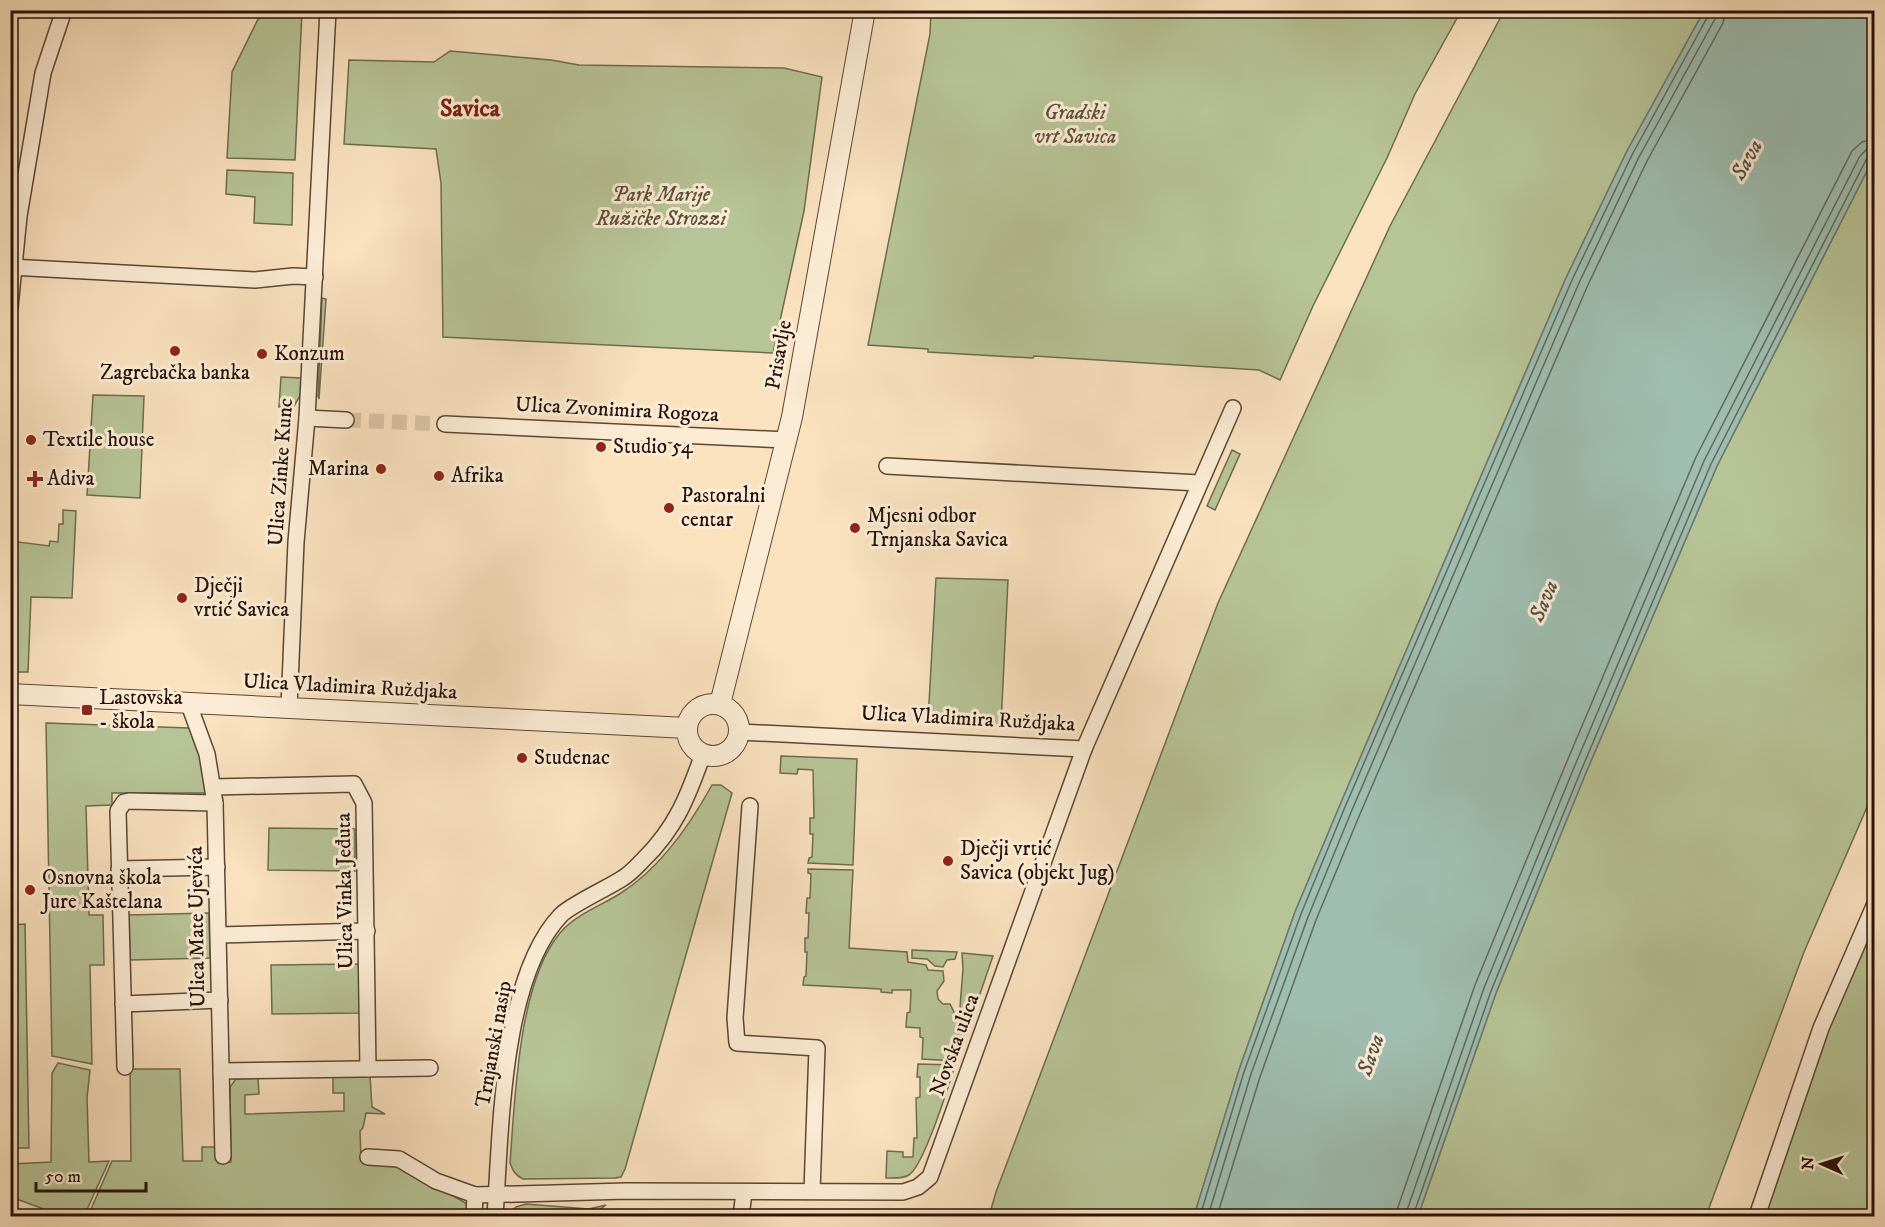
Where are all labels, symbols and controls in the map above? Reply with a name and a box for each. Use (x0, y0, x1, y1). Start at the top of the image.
district label: Savica (440, 94, 501, 124)
park label: Gradski vrt Savica (1034, 100, 1116, 150)
water label: Sava (1724, 135, 1769, 186)
park label: Park Marije Ružičke Strozzi (595, 182, 728, 232)
street label: Prisavlje (760, 318, 798, 392)
place label: Konzum (274, 341, 345, 367)
marker: Zagrebačka banka (168, 344, 182, 358)
marker: Konzum (255, 347, 269, 361)
place label: Zagrebačka banka (100, 360, 250, 386)
street label: Ulica Zvonimira Rogoza (514, 392, 720, 428)
street label: Ulica Zinke Kunc (263, 397, 299, 547)
place label: Textile house (43, 427, 155, 453)
marker: Textile house (24, 433, 38, 447)
place label: Studio 54 (613, 434, 694, 460)
marker: Studio 54 (594, 440, 608, 454)
place label: Marina (308, 456, 369, 482)
marker: Marina (374, 462, 388, 476)
place label: Afrika (451, 463, 504, 489)
place label: Adiva (47, 466, 95, 492)
marker: Afrika (432, 469, 446, 483)
marker: Adiva (28, 472, 42, 486)
place label: Pastoralni centar (681, 483, 765, 533)
marker: Pastoralni centar (662, 501, 676, 515)
place label: Mjesni odbor Trnjanska Savica (867, 503, 1008, 553)
marker: Mjesni odbor Trnjanska Savica (848, 521, 862, 535)
place label: Dječji vrtić Savica (193, 573, 289, 623)
water label: Sava (1523, 576, 1565, 627)
marker: Dječji vrtić Savica (175, 591, 189, 605)
street label: Ulica Vladimira Ruždjaka (242, 668, 458, 706)
place label: Lastovska - škola (99, 685, 183, 735)
street label: Ulica Vladimira Ruždjaka (860, 700, 1076, 738)
marker: Lastovska - škola (80, 703, 94, 717)
place label: Studenac (534, 745, 610, 771)
marker: Studenac (515, 751, 529, 765)
street label: Ulica Vinka Jeđuta (331, 812, 359, 970)
place label: Dječji vrtić Savica (objekt Jug) (960, 836, 1115, 886)
street label: Ulica Mate Ujevića (183, 846, 211, 1008)
marker: Dječji vrtić Savica (objekt Jug) (941, 854, 955, 868)
place label: Osnovna škola Jure Kaštelana (40, 865, 162, 915)
marker: Osnovna škola Jure Kaštelana (23, 883, 37, 897)
street label: Trnjanski nasip (470, 979, 518, 1109)
street label: Novska ulica (924, 990, 986, 1100)
water label: Sava (1351, 1031, 1391, 1080)
north arrow (1792, 1134, 1852, 1194)
scale bar (36, 1155, 146, 1193)
text: N (1798, 1156, 1818, 1170)
text: 50 m (45, 1166, 81, 1188)

